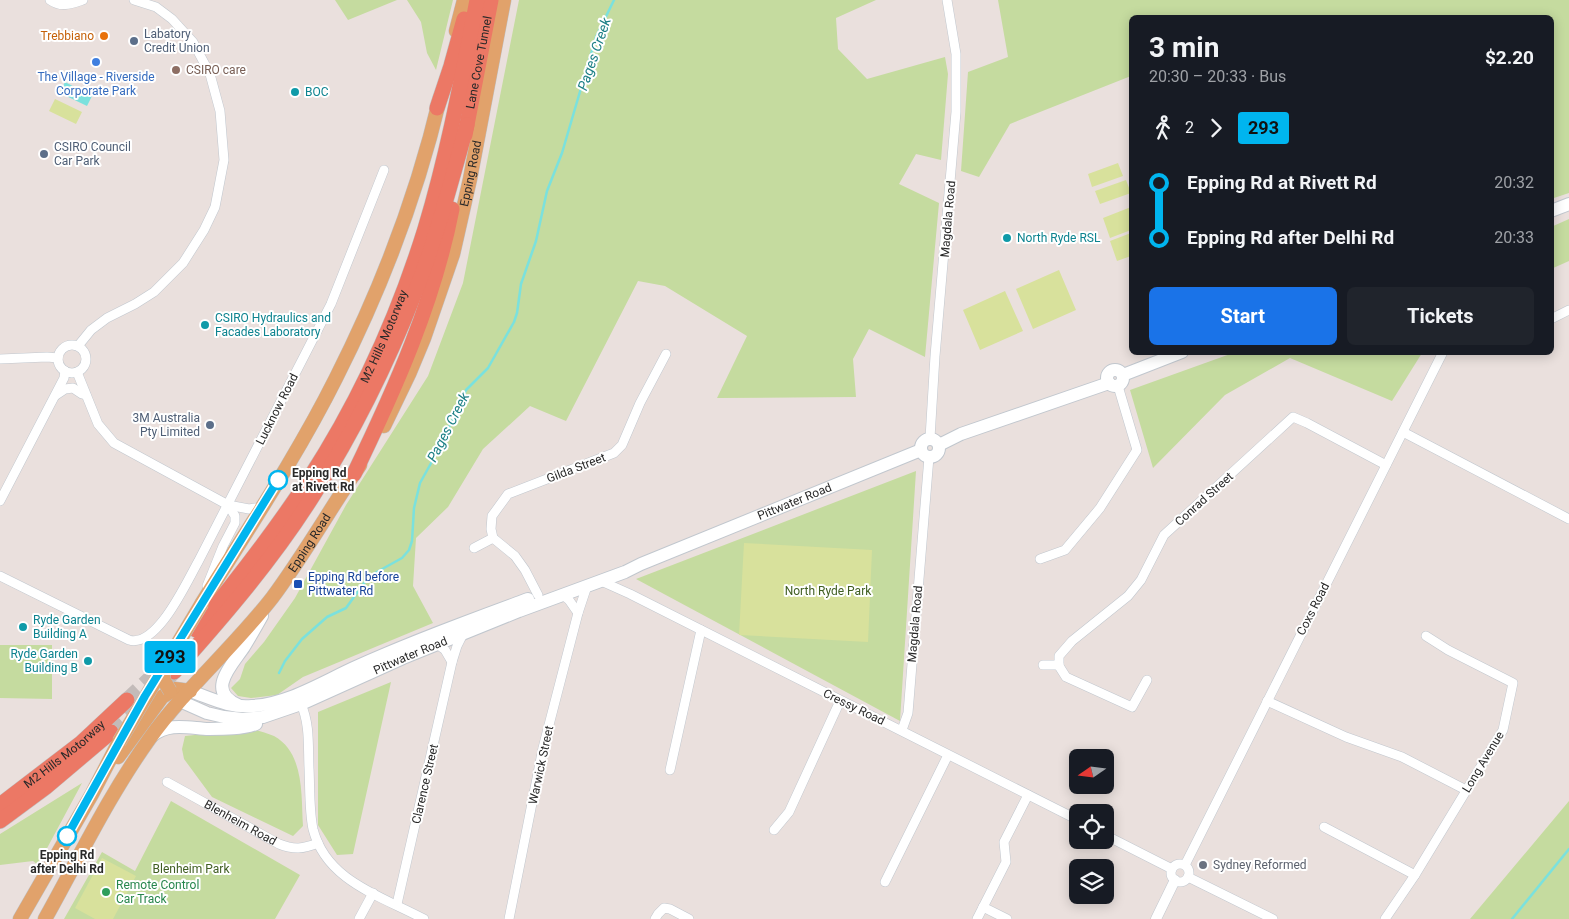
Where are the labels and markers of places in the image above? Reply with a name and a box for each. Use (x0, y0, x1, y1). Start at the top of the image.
place label: Labatory Credit Union (144, 27, 210, 55)
place label: Trebbiano (41, 29, 94, 43)
marker: Trebbiano (98, 30, 110, 42)
marker: Labatory Credit Union (128, 35, 140, 47)
marker: The Village - Riverside Corporate Park (90, 56, 102, 68)
place label: CSIRO care (186, 63, 246, 77)
marker: CSIRO care (170, 64, 182, 76)
place label: The Village - Riverside Corporate Park (37, 70, 155, 98)
place label: BOC (305, 85, 329, 99)
marker: BOC (289, 86, 301, 98)
place label: CSIRO Council Car Park (54, 140, 131, 168)
marker: CSIRO Council Car Park (38, 148, 50, 160)
place label: North Ryde RSL (1017, 231, 1101, 245)
marker: North Ryde RSL (1001, 232, 1013, 244)
place label: CSIRO Hydraulics and Facades Laboratory (215, 311, 331, 339)
marker: CSIRO Hydraulics and Facades Laboratory (199, 319, 211, 331)
place label: 3M Australia Pty Limited (133, 411, 200, 439)
marker: 3M Australia Pty Limited (204, 419, 216, 431)
place label: Epping Rd at Rivett Rd (292, 466, 355, 494)
marker: Epping Rd at Rivett Rd (268, 470, 288, 490)
place label: Epping Rd before Pittwater Rd (308, 570, 399, 598)
marker: Epping Rd before Pittwater Rd (292, 578, 304, 590)
place label: Ryde Garden Building A (33, 613, 101, 641)
marker: Ryde Garden Building A (17, 621, 29, 633)
place label: Ryde Garden Building B (10, 647, 78, 675)
marker: Ryde Garden Building B (82, 655, 94, 667)
marker: Epping Rd after Delhi Rd (57, 826, 77, 846)
place label: Epping Rd after Delhi Rd (30, 848, 104, 876)
place label: Sydney Reformed (1213, 858, 1307, 872)
marker: Sydney Reformed (1197, 859, 1209, 871)
place label: Remote Control Car Track (116, 878, 199, 906)
marker: Remote Control Car Track (100, 886, 112, 898)

